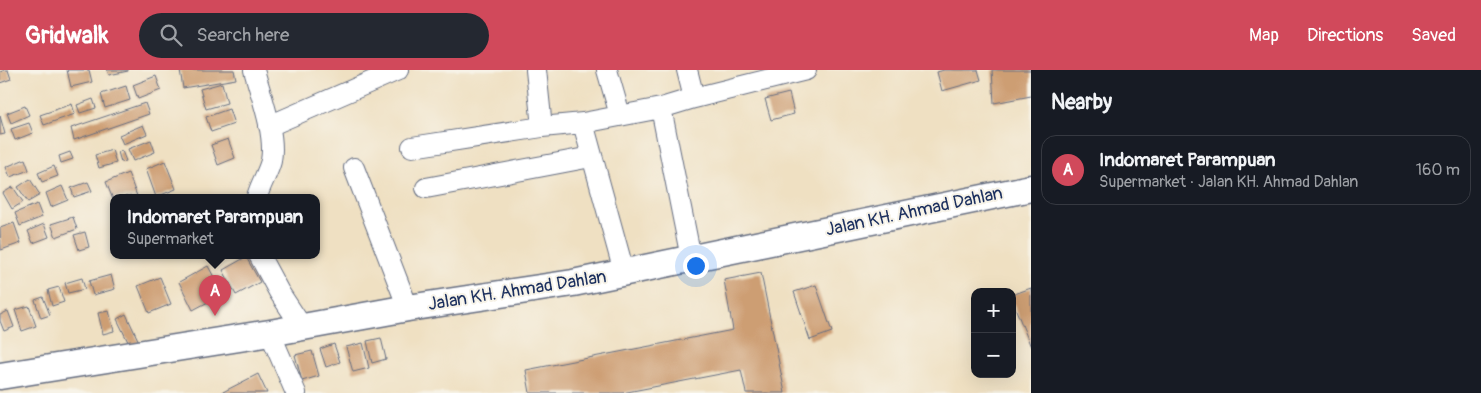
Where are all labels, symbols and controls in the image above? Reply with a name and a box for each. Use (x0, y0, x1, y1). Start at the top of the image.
search box (139, 13, 489, 58)
text: Gridwalk (25, 21, 109, 50)
icon: search (157, 21, 185, 49)
text: Search here (197, 23, 289, 47)
text: Map (1249, 24, 1279, 47)
text: Directions (1307, 24, 1383, 47)
text: Saved (1411, 24, 1456, 47)
text: Nearby (1051, 89, 1112, 116)
text: Indomaret Parampuan (1099, 148, 1276, 172)
text: A (1063, 160, 1073, 180)
text: 160 m (1416, 160, 1460, 180)
text: Supermarket · Jalan KH. Ahmad Dahlan (1099, 172, 1358, 192)
street label: Jalan KH. Ahmad Dahlan (824, 181, 1005, 241)
popup (110, 194, 320, 259)
text: Indomaret Parampuan (127, 205, 303, 229)
text: Supermarket (127, 229, 214, 249)
your location (683, 253, 709, 279)
street label: Jalan KH. Ahmad Dahlan (426, 265, 608, 316)
pin: A (199, 275, 231, 316)
map controls (971, 288, 1016, 378)
button: + (971, 288, 1016, 333)
button: − (971, 333, 1016, 378)

